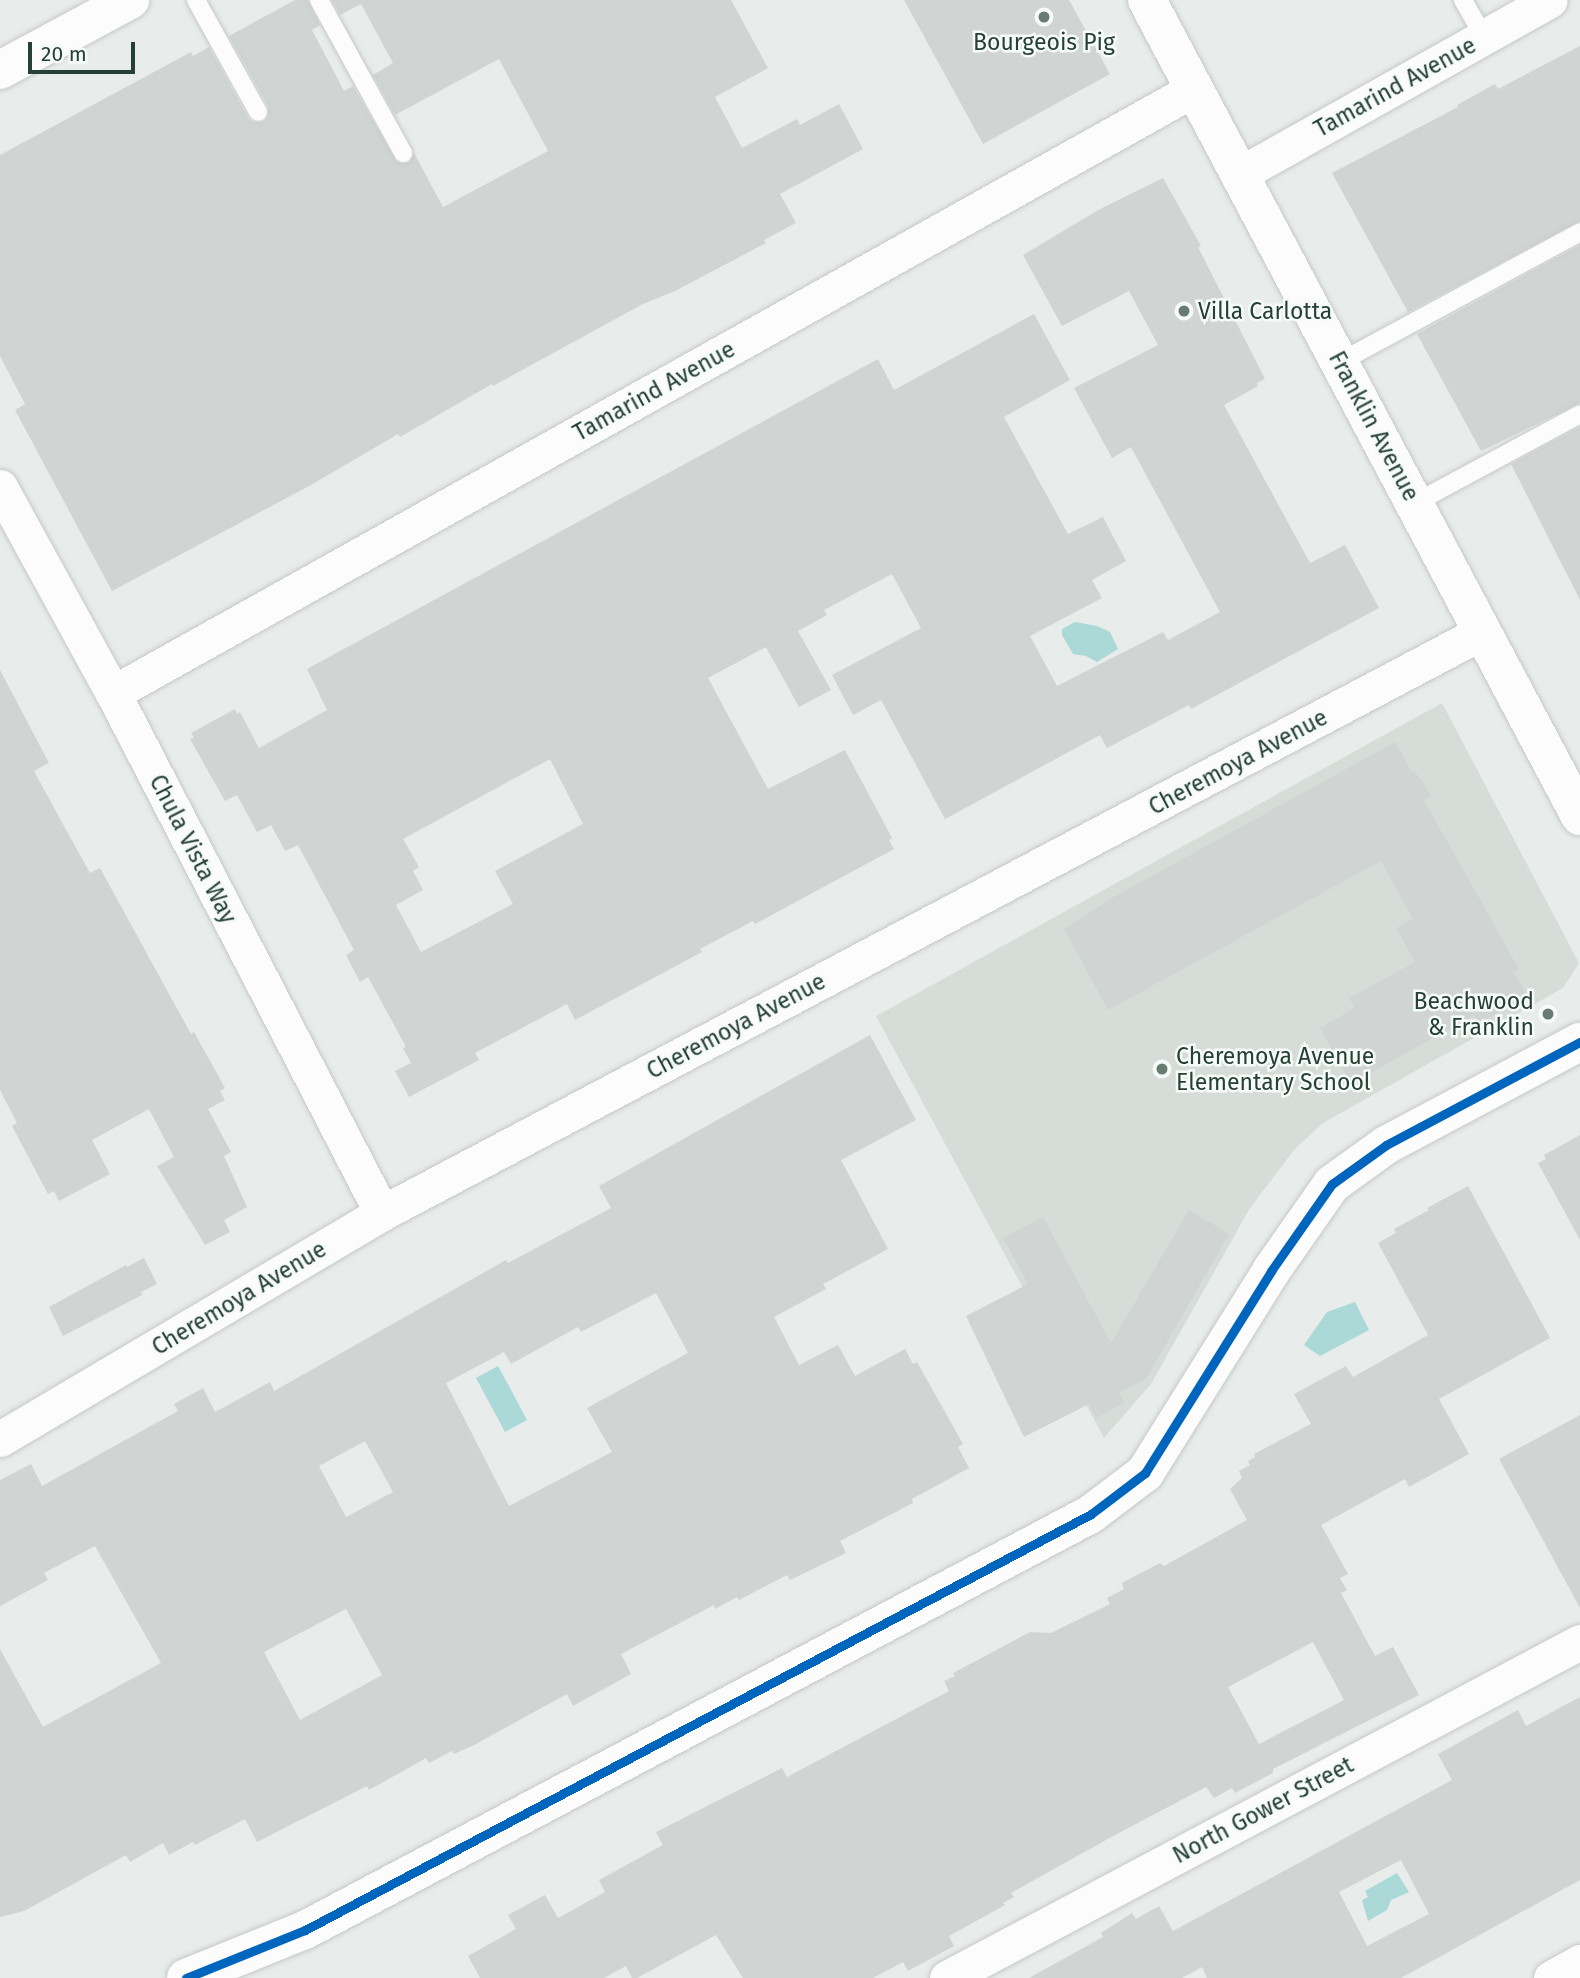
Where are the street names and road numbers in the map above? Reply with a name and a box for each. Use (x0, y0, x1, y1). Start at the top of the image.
street label: Tamarind Avenue (1309, 31, 1481, 143)
street label: Tamarind Avenue (568, 335, 740, 447)
street label: Franklin Avenue (1323, 346, 1425, 506)
street label: Cheremoya Avenue (1144, 703, 1332, 821)
street label: Chula Vista Way (144, 770, 242, 928)
street label: Cheremoya Avenue (642, 967, 830, 1085)
street label: Cheremoya Avenue (147, 1235, 331, 1361)
street label: North Gower Street (1168, 1751, 1358, 1869)

